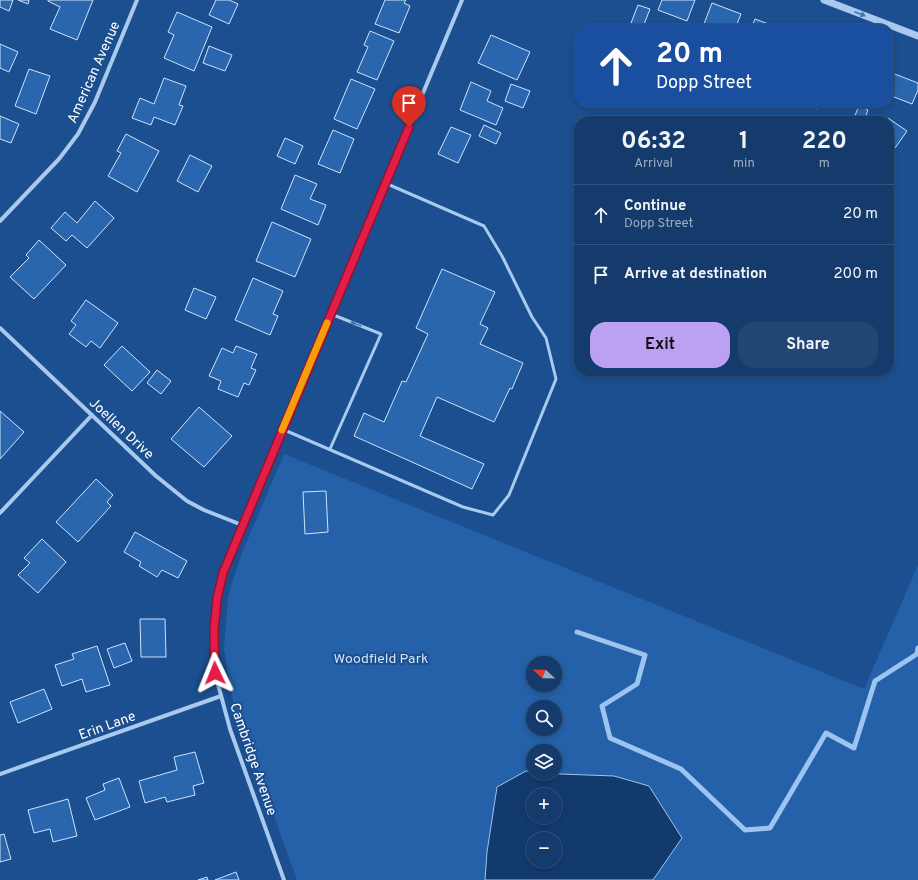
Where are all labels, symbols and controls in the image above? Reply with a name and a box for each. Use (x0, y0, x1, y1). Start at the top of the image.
one-way arrow (854, 12, 866, 18)
street label: American Avenue (64, 19, 125, 126)
text: 20 m (656, 37, 723, 73)
icon: ahead (590, 40, 642, 92)
text: Dopp Street (656, 72, 752, 95)
pin (392, 86, 426, 127)
icon: arrive (398, 92, 420, 114)
text: 06:32 (621, 127, 686, 157)
text: 1 (739, 127, 749, 157)
text: 220 (802, 127, 847, 157)
text: Arrival (634, 156, 673, 172)
text: min (733, 156, 755, 172)
text: m (819, 156, 830, 172)
text: Continue (624, 197, 686, 216)
icon: ahead (590, 204, 612, 226)
text: 20 m (843, 205, 878, 224)
text: Dopp Street (624, 216, 693, 232)
icon: arrive (590, 264, 612, 286)
text: Arrive at destination (624, 265, 767, 284)
text: 200 m (833, 265, 878, 284)
one-way arrow (350, 321, 361, 327)
button: Exit (590, 322, 730, 368)
button: Share (738, 322, 878, 368)
street label: Joellen Drive (85, 395, 157, 463)
park label: Woodfield Park (334, 651, 428, 668)
position arrow (194, 652, 236, 694)
north arrow (526, 656, 562, 692)
map controls (526, 656, 562, 868)
button: search (526, 700, 562, 736)
street label: Cambridge Avenue (225, 701, 280, 818)
street label: Erin Lane (77, 708, 138, 745)
button: layers (526, 744, 562, 780)
button: + (526, 788, 562, 824)
button: − (526, 832, 562, 868)

